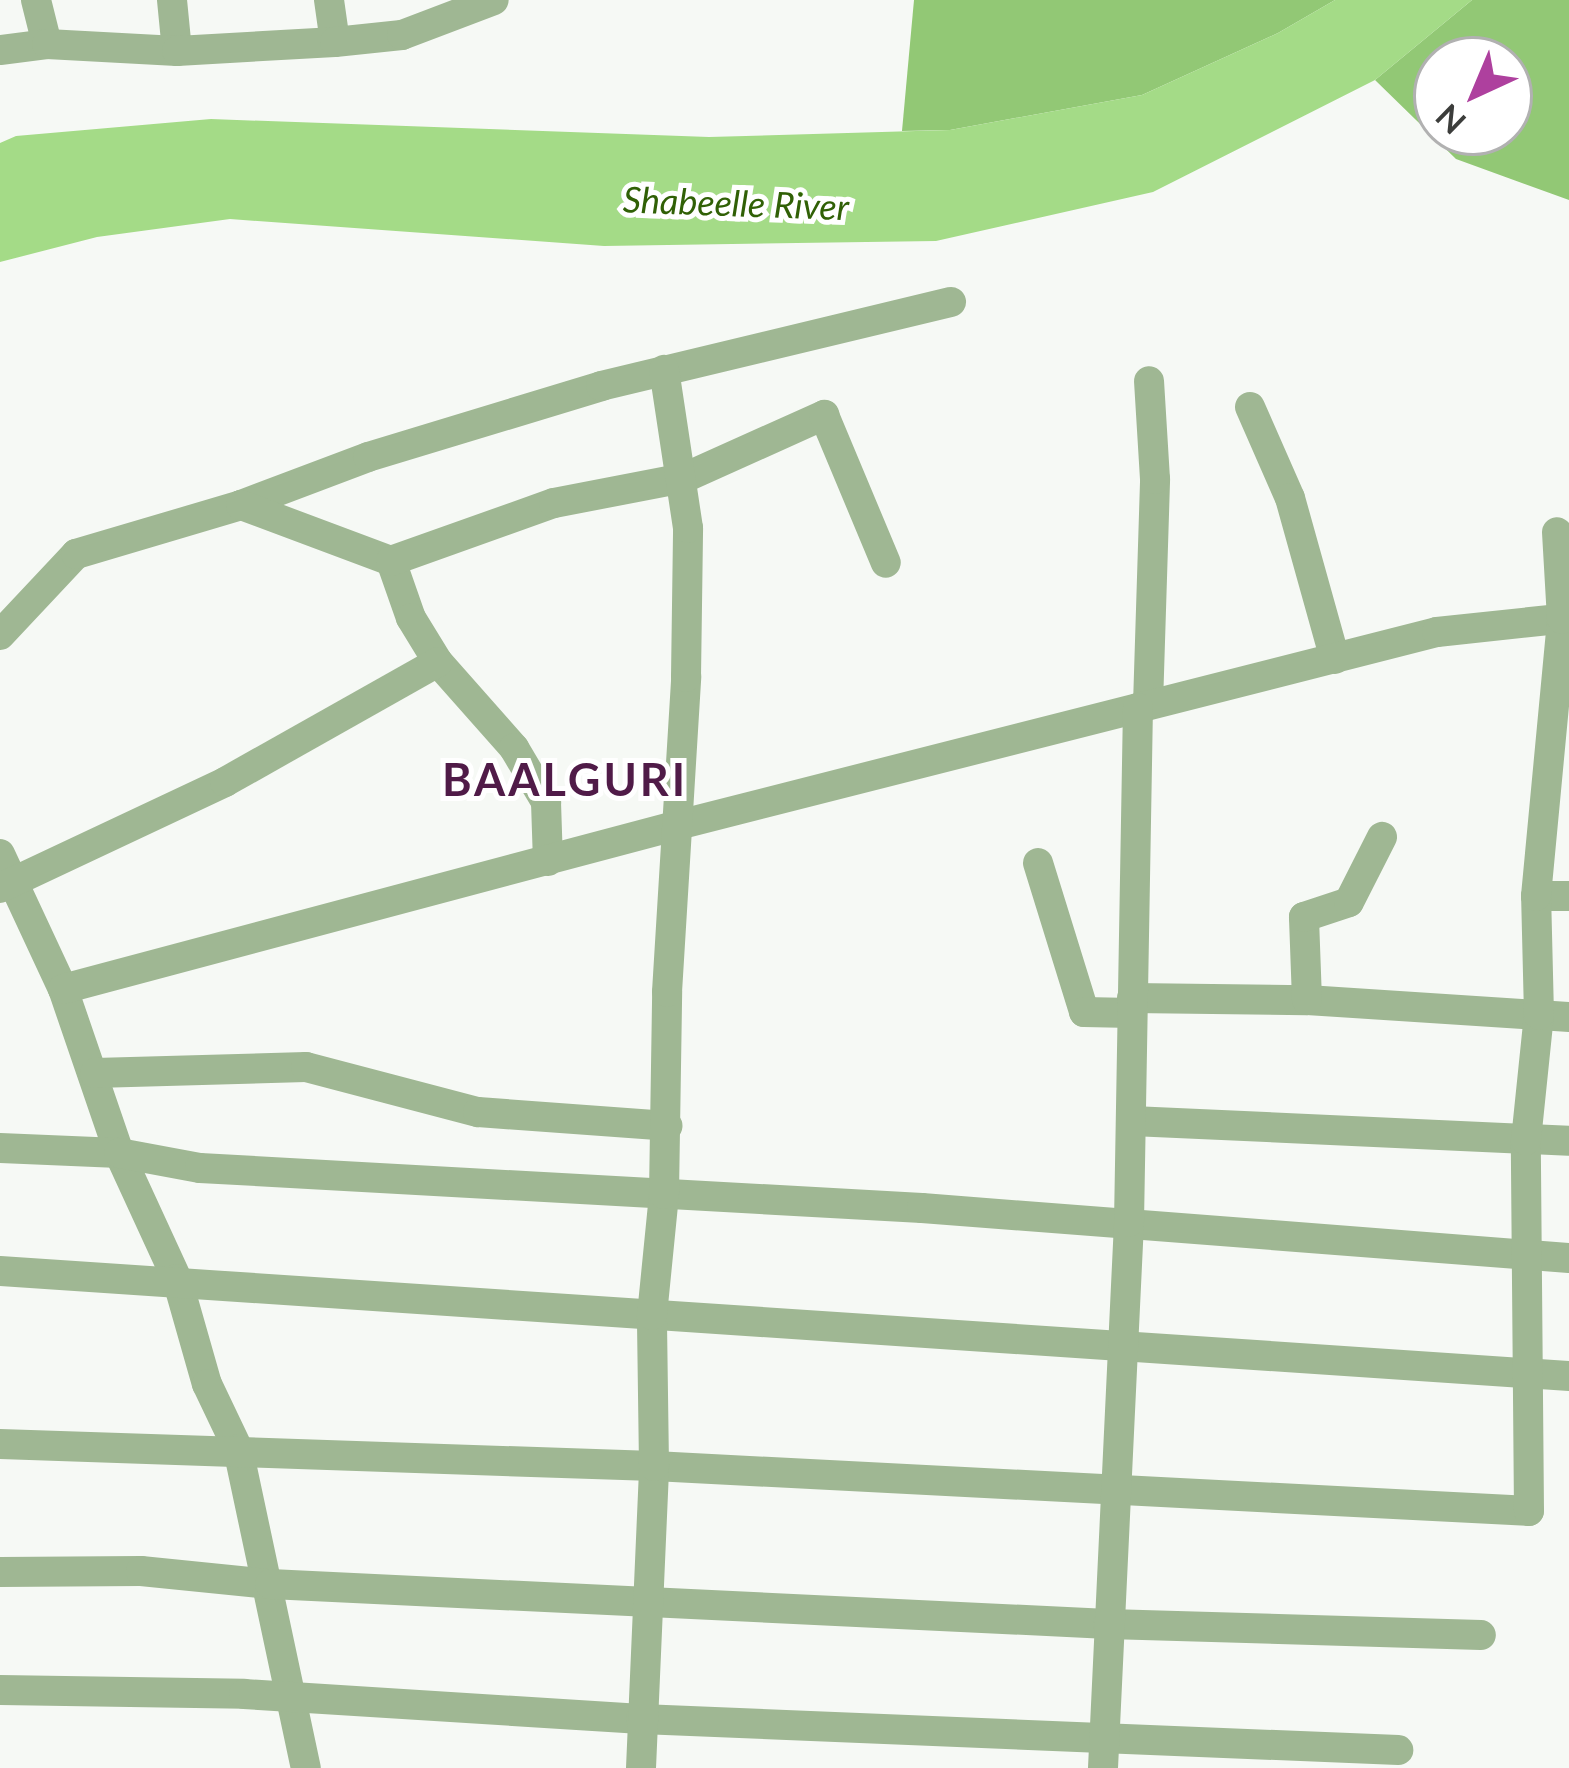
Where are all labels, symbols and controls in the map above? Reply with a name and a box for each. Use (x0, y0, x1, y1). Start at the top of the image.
north arrow (1413, 36, 1533, 156)
text: N (1427, 97, 1473, 143)
water label: Shabeelle River (622, 177, 850, 229)
district label: BAALGURI (442, 753, 688, 807)

